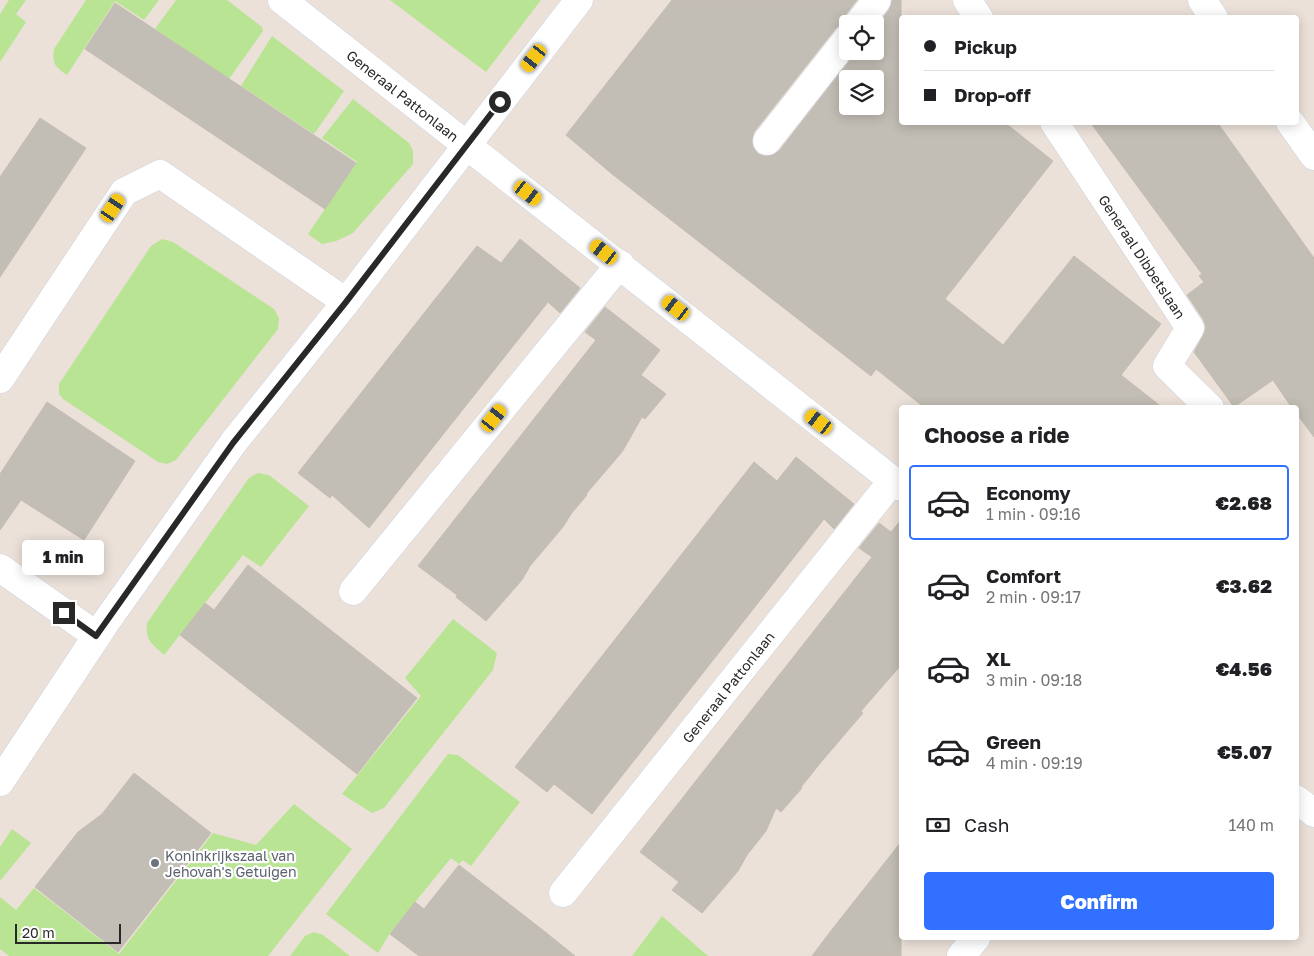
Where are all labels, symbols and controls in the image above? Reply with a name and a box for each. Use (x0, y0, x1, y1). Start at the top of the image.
map controls (839, 15, 884, 115)
button: locate (839, 15, 884, 60)
text: Pickup (954, 35, 1017, 58)
car (518, 42, 549, 74)
street label: Generaal Pattonlaan (344, 46, 462, 144)
button: layers (839, 70, 884, 115)
text: Drop-off (954, 83, 1031, 106)
route start (489, 91, 511, 113)
car (511, 178, 544, 208)
car (98, 191, 127, 225)
street label: Generaal Dibbetslaan (1096, 191, 1190, 321)
car (587, 237, 620, 267)
car (659, 293, 692, 323)
car (478, 402, 509, 434)
car (802, 407, 835, 437)
text: Choose a ride (924, 421, 1070, 448)
icon: car (926, 480, 971, 525)
text: Economy (986, 481, 1071, 504)
text: €2.68 (1215, 491, 1272, 514)
text: 1 min · 09:16 (986, 504, 1081, 524)
callout: 1 min (23, 540, 105, 576)
text: 1 min (43, 547, 83, 567)
icon: car (926, 563, 971, 608)
text: Comfort (986, 564, 1061, 587)
text: €3.62 (1216, 574, 1272, 597)
text: 2 min · 09:17 (986, 587, 1081, 607)
route end (53, 602, 75, 624)
street label: Generaal Pattonlaan (678, 628, 777, 746)
icon: car (926, 646, 971, 691)
text: XL (986, 647, 1011, 670)
text: €4.56 (1216, 657, 1272, 680)
text: 3 min · 09:18 (986, 670, 1082, 690)
icon: car (926, 729, 971, 774)
text: Green (986, 730, 1041, 753)
text: €5.07 (1217, 740, 1272, 763)
text: 4 min · 09:19 (986, 753, 1083, 773)
icon: cash (924, 811, 952, 839)
text: Cash (964, 813, 1009, 836)
text: 140 m (1228, 815, 1274, 835)
place label: Koninkrijkszaal van Jehovah's Getuigen (165, 847, 297, 880)
marker: Koninkrijkszaal van Jehovah's Getuigen (149, 857, 161, 869)
button: Confirm (924, 872, 1274, 930)
scale bar (15, 921, 121, 944)
text: 20 m (22, 924, 55, 941)

